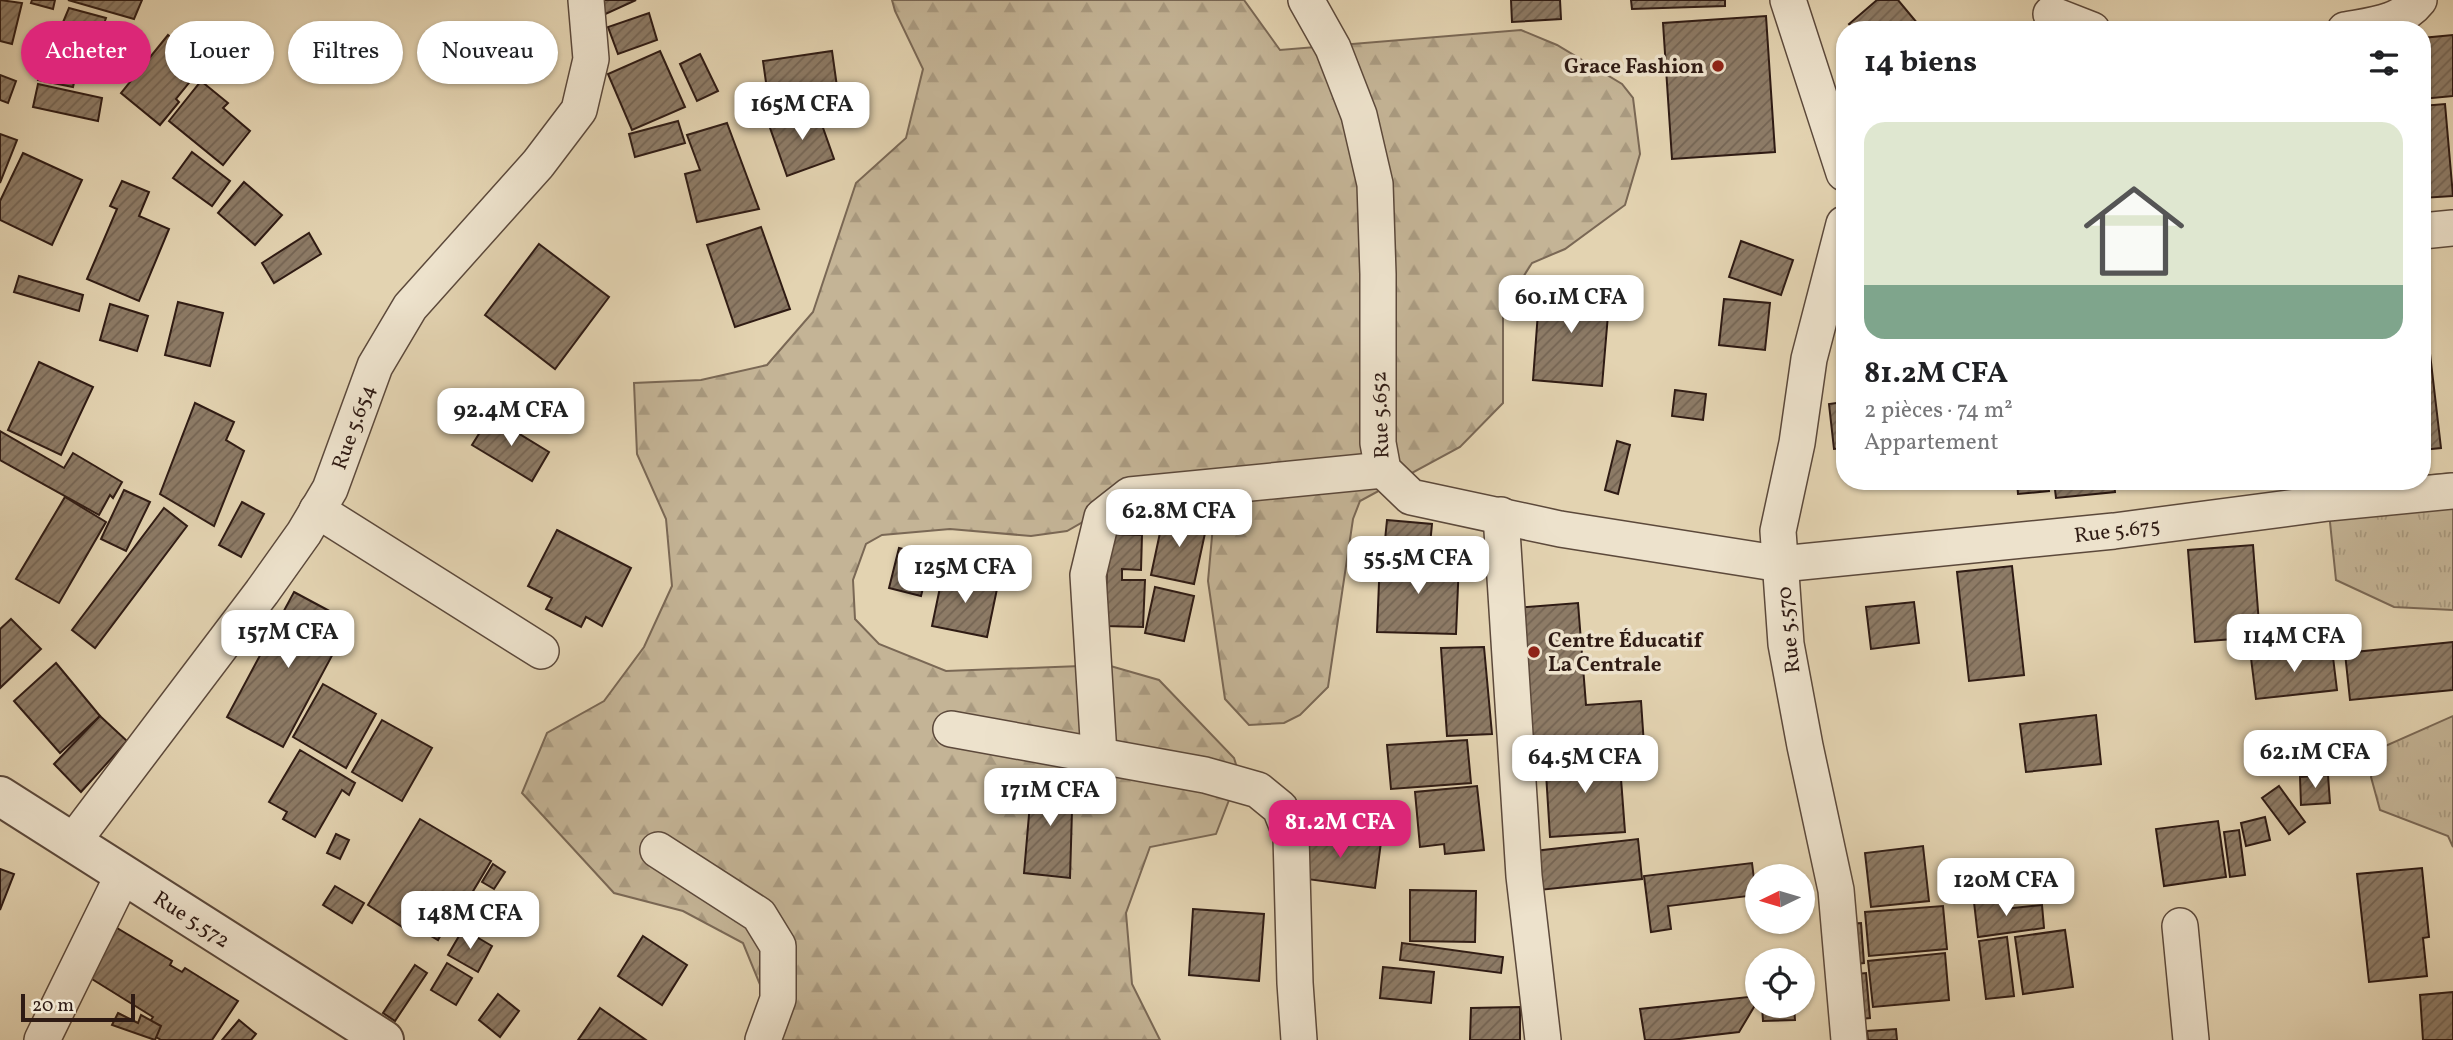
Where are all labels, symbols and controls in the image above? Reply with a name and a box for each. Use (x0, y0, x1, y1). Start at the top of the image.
chip: Acheter (21, 21, 151, 84)
chip: Louer (165, 21, 274, 84)
chip: Filtres (288, 21, 403, 84)
chip: Nouveau (417, 21, 558, 84)
text: 14 biens (1864, 42, 1977, 84)
icon: filters (2365, 44, 2403, 82)
place label: Grace Fashion (1564, 53, 1704, 82)
marker: Grace Fashion (1710, 58, 1726, 74)
pin: 165M CFA (730, 82, 874, 142)
text: 165M CFA (750, 89, 854, 121)
icon: home (2071, 168, 2197, 294)
pin: 60.1M CFA (1491, 276, 1651, 335)
text: 60.1M CFA (1515, 282, 1627, 314)
text: 81.2M CFA (1864, 353, 2008, 395)
street label: Rue 5.652 (1365, 371, 1398, 459)
street label: Rue 5.654 (326, 381, 383, 474)
pin: 92.4M CFA (431, 388, 591, 448)
text: 92.4M CFA (453, 395, 569, 427)
text: 2 pièces · 74 m² (1864, 395, 2013, 427)
text: Appartement (1864, 427, 1999, 459)
pin: 62.8M CFA (1099, 490, 1259, 549)
text: 62.8M CFA (1122, 496, 1236, 528)
street label: Rue 5.675 (2073, 512, 2162, 551)
pin: 55.5M CFA (1338, 536, 1498, 596)
text: 55.5M CFA (1363, 543, 1473, 575)
pin: 125M CFA (893, 546, 1037, 605)
text: 125M CFA (914, 552, 1016, 584)
street label: Rue 5.570 (1771, 585, 1808, 675)
pin: 157M CFA (216, 610, 360, 670)
pin: 114M CFA (2222, 614, 2366, 674)
text: 157M CFA (237, 617, 339, 649)
text: 114M CFA (2243, 621, 2345, 653)
place label: Centre Éducatif La Centrale (1548, 627, 1704, 680)
marker: Centre Éducatif La Centrale (1526, 644, 1542, 660)
pin: 62.1M CFA (2235, 730, 2395, 790)
pin: 64.5M CFA (1505, 736, 1665, 795)
text: 62.1M CFA (2260, 737, 2370, 769)
text: 64.5M CFA (1528, 742, 1642, 774)
pin: 171M CFA (978, 768, 1122, 828)
text: 171M CFA (1000, 775, 1100, 807)
pin: 81.2M CFA (1260, 800, 1420, 860)
text: 81.2M CFA (1285, 807, 1395, 839)
pin: 120M CFA (1934, 858, 2078, 918)
north arrow (1745, 864, 1815, 934)
map controls (1745, 864, 1815, 1018)
text: 120M CFA (1953, 865, 2059, 897)
street label: Rue 5.572 (147, 885, 235, 956)
pin: 148M CFA (398, 892, 542, 951)
text: 148M CFA (417, 898, 523, 930)
button: locate (1745, 948, 1815, 1018)
scale bar (21, 991, 135, 1023)
text: 20 m (32, 993, 74, 1019)

